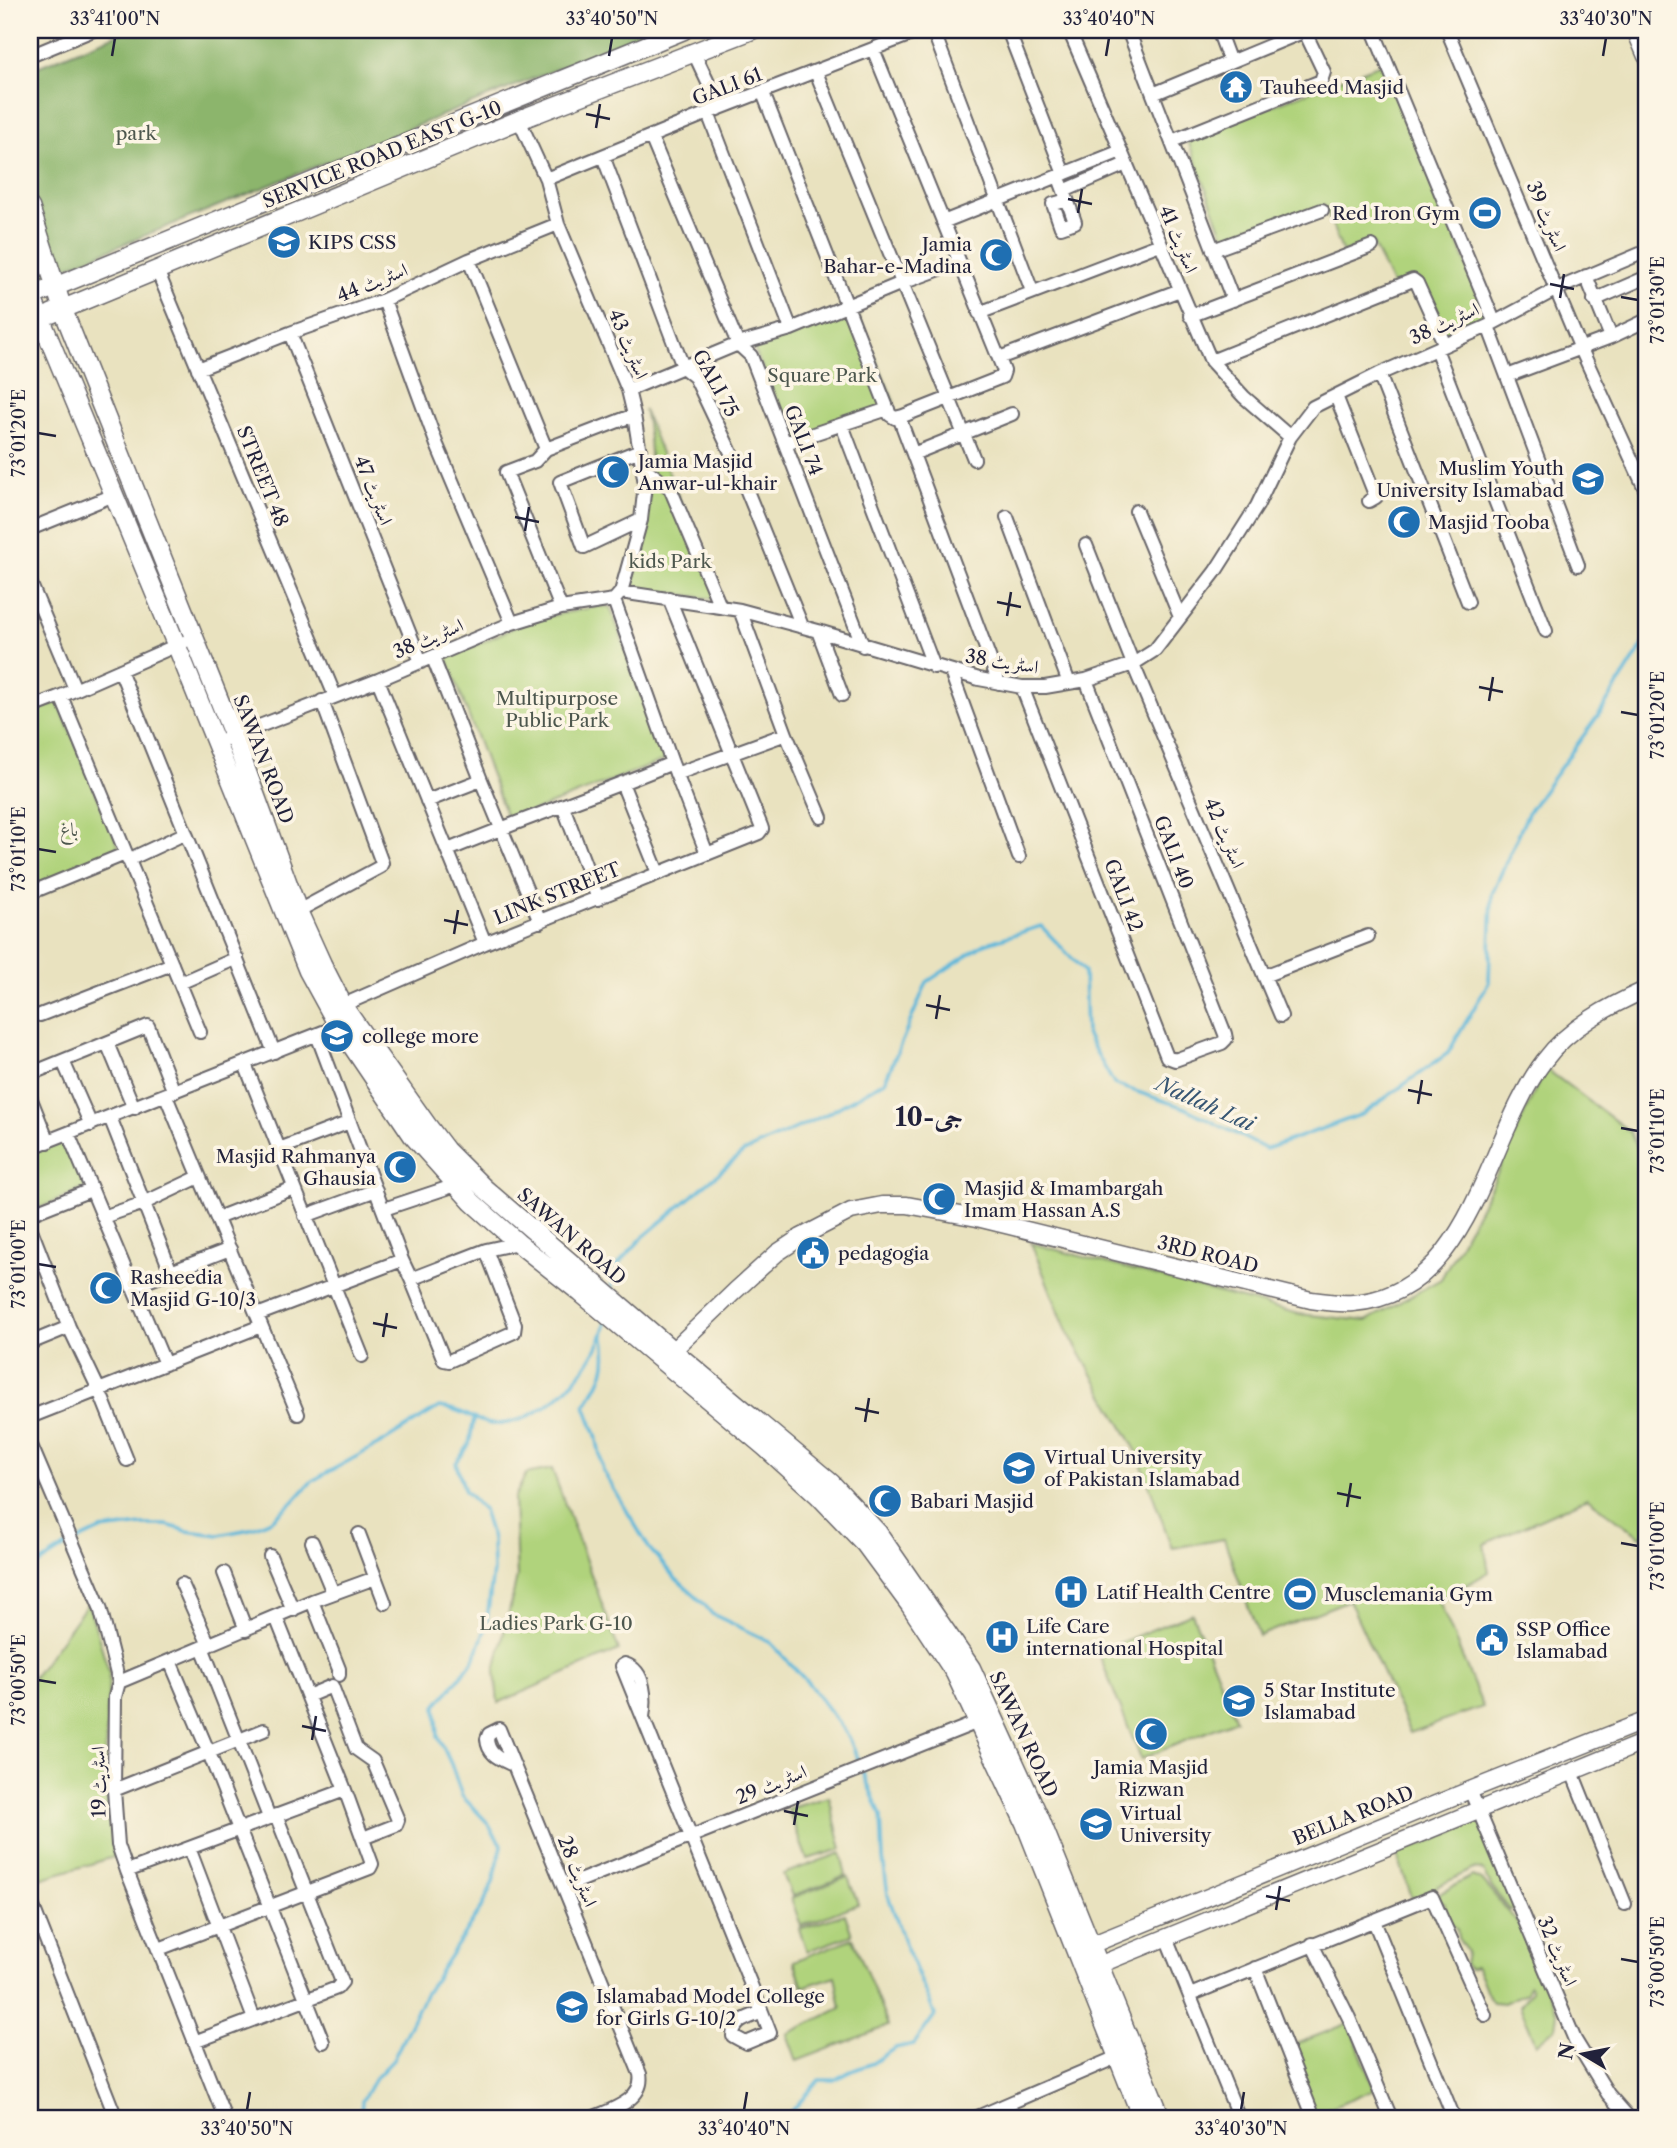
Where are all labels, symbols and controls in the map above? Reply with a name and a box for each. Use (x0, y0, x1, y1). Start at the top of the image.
text: 33°41'00"N (70, 8, 160, 30)
text: 33°40'50"N (566, 8, 659, 30)
text: 33°40'40"N (1063, 8, 1155, 30)
text: 33°40'30"N (1559, 8, 1653, 30)
street label: GALI 61 (689, 63, 765, 110)
temple icon: Tauheed Masjid (1217, 68, 1255, 106)
place label: Tauheed Masjid (1260, 76, 1404, 99)
street label: SERVICE ROAD EAST G-10 (259, 96, 505, 213)
park label: park (116, 122, 157, 145)
street label: اسٹریٹ 39 (1522, 178, 1572, 255)
sports icon: Red Iron Gym (1466, 194, 1504, 232)
street label: اسٹریٹ 41 (1154, 202, 1203, 276)
place label: Red Iron Gym (1332, 202, 1460, 225)
school or university icon: KIPS CSS (265, 223, 303, 261)
place label: KIPS CSS (308, 231, 396, 254)
place label: Jamia Bahar-e-Madina (823, 233, 972, 278)
mosque icon: Jamia Bahar-e-Madina (977, 236, 1015, 274)
text: 73°01'30"E (1647, 256, 1669, 344)
street label: اسٹریٹ 44 (333, 258, 411, 307)
street label: اسٹریٹ 38 (1406, 297, 1483, 350)
street label: اسٹریٹ 43 (604, 306, 654, 383)
street label: GALI 75 (688, 346, 743, 421)
park label: Square Park (767, 364, 878, 387)
text: 73°01'20"E (8, 389, 30, 477)
street label: GALI 74 (780, 402, 827, 479)
street label: STREET 48 (232, 422, 293, 530)
place label: Jamia Masjid Anwar-ul-khair (635, 450, 777, 495)
street label: اسٹریٹ 47 (349, 452, 398, 528)
mosque icon: Jamia Masjid Anwar-ul-khair (594, 453, 632, 491)
place label: Muslim Youth University Islamabad (1376, 457, 1564, 502)
school or university icon: Muslim Youth University Islamabad (1569, 460, 1607, 498)
mosque icon: Masjid Tooba (1385, 503, 1423, 541)
place label: Masjid Tooba (1428, 511, 1550, 534)
park label: kids Park (629, 550, 712, 573)
street label: اسٹریٹ 38 (390, 613, 467, 664)
street label: اسٹریٹ 38 (964, 644, 1040, 679)
text: 73°01'20"E (1647, 671, 1669, 759)
park label: Multipurpose Public Park (496, 687, 618, 732)
street label: SAWAN ROAD (228, 692, 299, 827)
street label: اسٹریٹ 42 (1199, 795, 1250, 872)
text: 73°01'10"E (8, 806, 30, 892)
street label: GALI 40 (1149, 812, 1198, 892)
park label: باغ (60, 818, 78, 845)
street label: GALI 42 (1099, 856, 1148, 935)
street label: LINK STREET (490, 857, 625, 929)
school or university icon: college more (318, 1017, 356, 1055)
place label: college more (362, 1025, 479, 1048)
water label: Nallah Lai (1150, 1070, 1260, 1137)
text: 73°01'10"E (1647, 1088, 1669, 1174)
district label: جی-10 (895, 1101, 963, 1133)
place label: Masjid Rahmanya Ghausia (216, 1145, 376, 1190)
mosque icon: Masjid Rahmanya Ghausia (381, 1148, 419, 1186)
place label: Masjid & Imambargah Imam Hassan A.S (964, 1177, 1163, 1222)
mosque icon: Masjid & Imambargah Imam Hassan A.S (920, 1180, 958, 1218)
street label: SAWAN ROAD (513, 1183, 631, 1290)
text: 73°01'00"E (8, 1219, 30, 1309)
street label: 3RD ROAD (1155, 1231, 1261, 1278)
public building icon: pedagogia (794, 1234, 832, 1272)
place label: pedagogia (838, 1242, 929, 1265)
place label: Rasheedia Masjid G-10/3 (130, 1266, 256, 1311)
mosque icon: Rasheedia Masjid G-10/3 (87, 1269, 125, 1307)
place label: Virtual University of Pakistan Islamabad (1043, 1446, 1241, 1491)
school or university icon: Virtual University of Pakistan Islamabad (1000, 1449, 1038, 1487)
mosque icon: Babari Masjid (866, 1482, 904, 1520)
place label: Babari Masjid (910, 1490, 1034, 1513)
text: 73°01'00"E (1647, 1501, 1669, 1591)
hospital icon: Latif Health Centre (1052, 1573, 1090, 1611)
sports icon: Musclemania Gym (1281, 1575, 1319, 1613)
place label: Latif Health Centre (1096, 1581, 1271, 1604)
place label: Musclemania Gym (1324, 1583, 1493, 1606)
park label: Ladies Park G-10 (479, 1612, 633, 1635)
place label: Life Care international Hospital (1026, 1615, 1224, 1660)
hospital icon: Life Care international Hospital (983, 1618, 1021, 1656)
place label: SSP Office Islamabad (1516, 1618, 1611, 1663)
public building icon: SSP Office Islamabad (1473, 1621, 1511, 1659)
text: 73°00'50"E (8, 1634, 30, 1726)
street label: SAWAN ROAD (984, 1668, 1063, 1801)
place label: 5 Star Institute Islamabad (1264, 1679, 1396, 1724)
school or university icon: 5 Star Institute Islamabad (1220, 1682, 1258, 1720)
mosque icon: Jamia Masjid Rizwan (1132, 1715, 1170, 1753)
street label: اسٹریٹ 19 (86, 1746, 111, 1818)
place label: Jamia Masjid Rizwan (1091, 1756, 1209, 1801)
street label: اسٹریٹ 29 (732, 1760, 810, 1809)
street label: BELLA ROAD (1290, 1781, 1417, 1850)
place label: Virtual University (1119, 1802, 1212, 1847)
school or university icon: Virtual University (1077, 1805, 1115, 1843)
street label: اسٹریٹ 28 (553, 1832, 602, 1910)
street label: اسٹریٹ 32 (1533, 1913, 1583, 1990)
text: 73°00'50"E (1647, 1916, 1669, 2008)
place label: Islamabad Model College for Girls G-10/2 (596, 1985, 825, 2030)
school or university icon: Islamabad Model College for Girls G-10/2 (553, 1988, 591, 2026)
north arrow (1548, 2018, 1618, 2088)
text: N (1554, 2041, 1580, 2061)
text: 33°40'50"N (201, 2118, 294, 2140)
text: 33°40'40"N (698, 2118, 790, 2140)
text: 33°40'30"N (1194, 2118, 1288, 2140)

